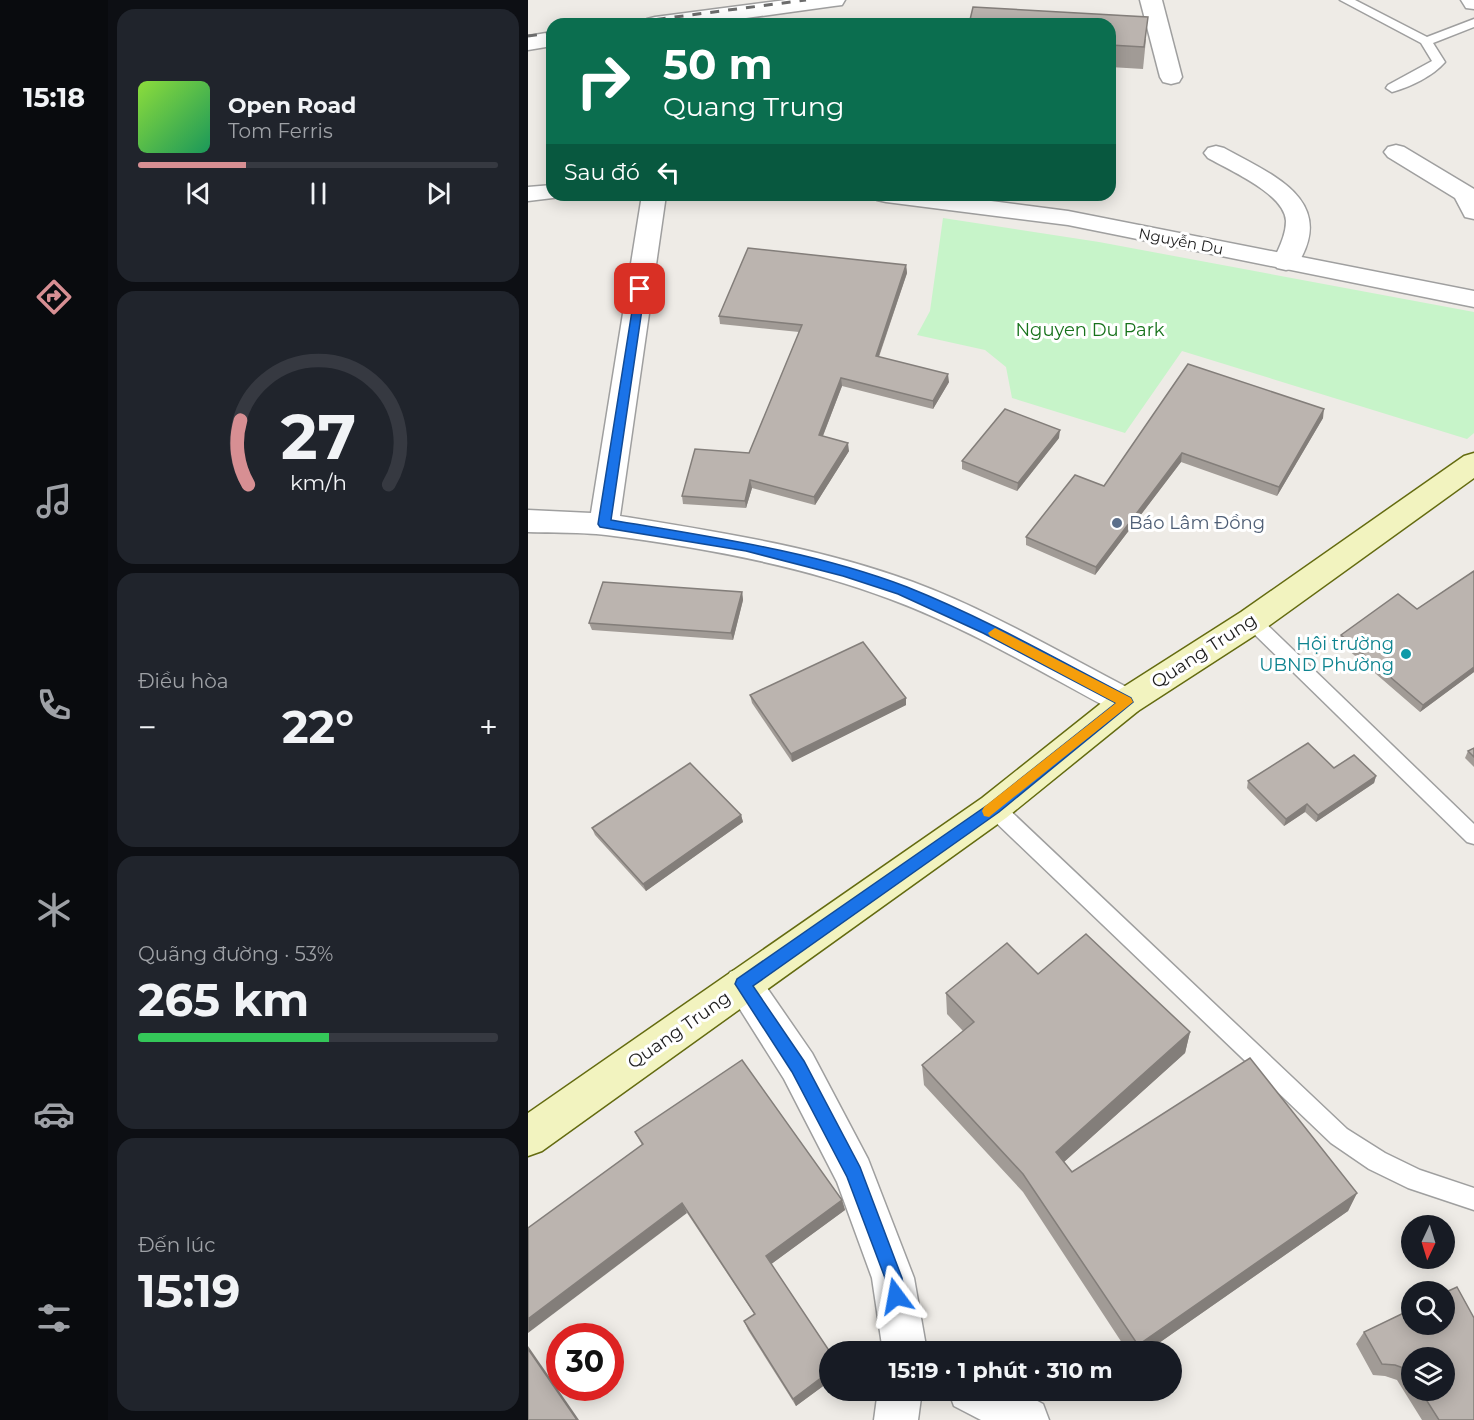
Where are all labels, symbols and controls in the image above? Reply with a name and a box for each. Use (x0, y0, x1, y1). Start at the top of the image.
text: 50 m (663, 38, 772, 90)
icon: right (564, 42, 642, 120)
text: 15:18 (23, 81, 85, 114)
text: Quang Trung (663, 90, 844, 123)
text: Open Road (228, 92, 356, 119)
text: Tom Ferris (228, 119, 333, 143)
icon: left (652, 156, 685, 189)
text: Sau đó (564, 159, 640, 186)
icon: previous (182, 177, 215, 210)
icon: pause (302, 177, 335, 210)
icon: next (422, 177, 455, 210)
street label: Nguyễn Du (1137, 223, 1225, 259)
pin (614, 263, 665, 314)
icon: arrive (623, 272, 656, 305)
icon: directions (33, 276, 75, 318)
park label: Nguyen Du Park (1015, 319, 1165, 341)
text: 27 (280, 399, 356, 475)
text: km/h (289, 469, 347, 495)
icon: music (33, 480, 75, 522)
place label: Báo Lâm Đồng (1129, 512, 1265, 534)
marker: Báo Lâm Đồng (1110, 516, 1124, 530)
street label: Quang Trung (1147, 609, 1261, 693)
place label: Hội trường UBND Phường (1259, 633, 1394, 676)
marker: Hội trường UBND Phường (1399, 647, 1413, 661)
text: Điều hòa (138, 669, 229, 693)
icon: phone (33, 684, 75, 726)
text: 22° (282, 699, 354, 754)
text: − (138, 707, 157, 747)
text: + (479, 707, 498, 747)
icon: climate (33, 889, 75, 931)
text: Quãng đường · 53% (138, 942, 333, 966)
text: 265 km (138, 972, 309, 1027)
street label: Quang Trung (623, 986, 735, 1074)
icon: car (33, 1093, 75, 1135)
north arrow (1401, 1215, 1455, 1269)
map controls (1401, 1215, 1455, 1401)
text: Đến lúc (138, 1233, 216, 1257)
text: 15:19 (138, 1263, 241, 1318)
position arrow (864, 1264, 928, 1328)
button: search (1401, 1281, 1455, 1335)
icon: filters (33, 1297, 75, 1339)
speed limit sign: 30 (546, 1323, 624, 1401)
button: layers (1401, 1347, 1455, 1401)
text: 15:19 · 1 phút · 310 m (888, 1357, 1113, 1384)

